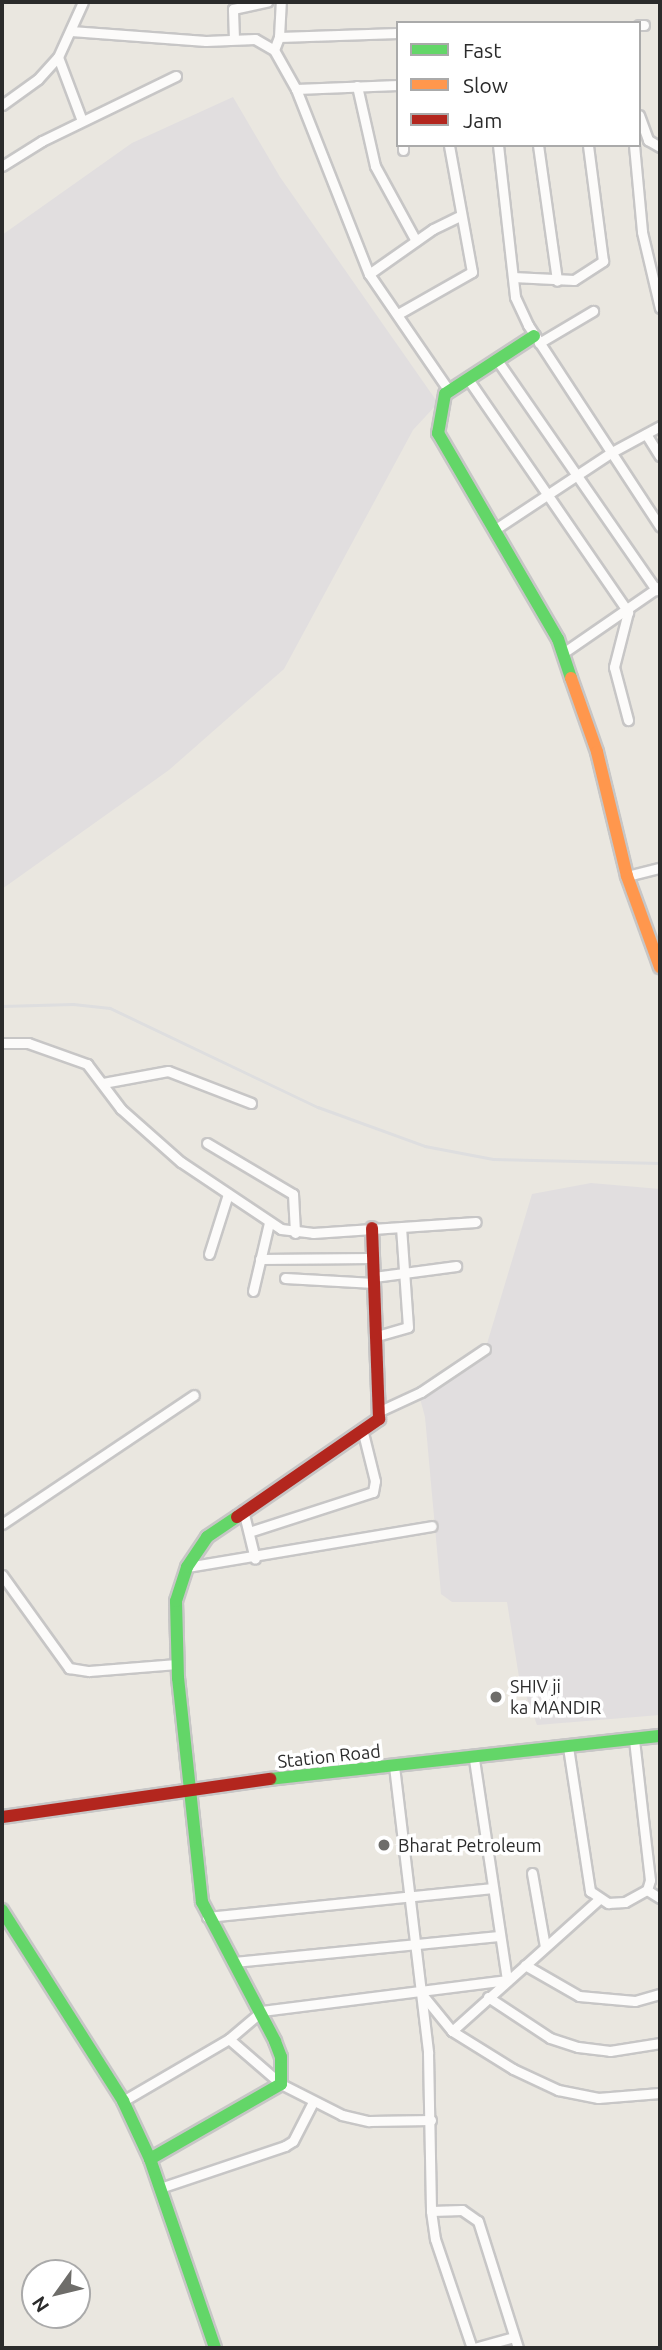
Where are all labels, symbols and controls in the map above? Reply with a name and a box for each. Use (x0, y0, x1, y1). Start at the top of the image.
legend (396, 21, 641, 147)
text: Fast (463, 38, 501, 62)
text: Slow (463, 73, 508, 97)
text: Jam (463, 108, 502, 132)
place label: SHIV ji ka MANDIR (510, 1676, 601, 1718)
marker: SHIV ji ka MANDIR (488, 1689, 504, 1705)
street label: Station Road (276, 1740, 382, 1772)
place label: Bharat Petroleum (398, 1834, 541, 1856)
marker: Bharat Petroleum (376, 1837, 392, 1853)
north arrow (21, 2259, 91, 2329)
text: N (27, 2293, 53, 2317)

